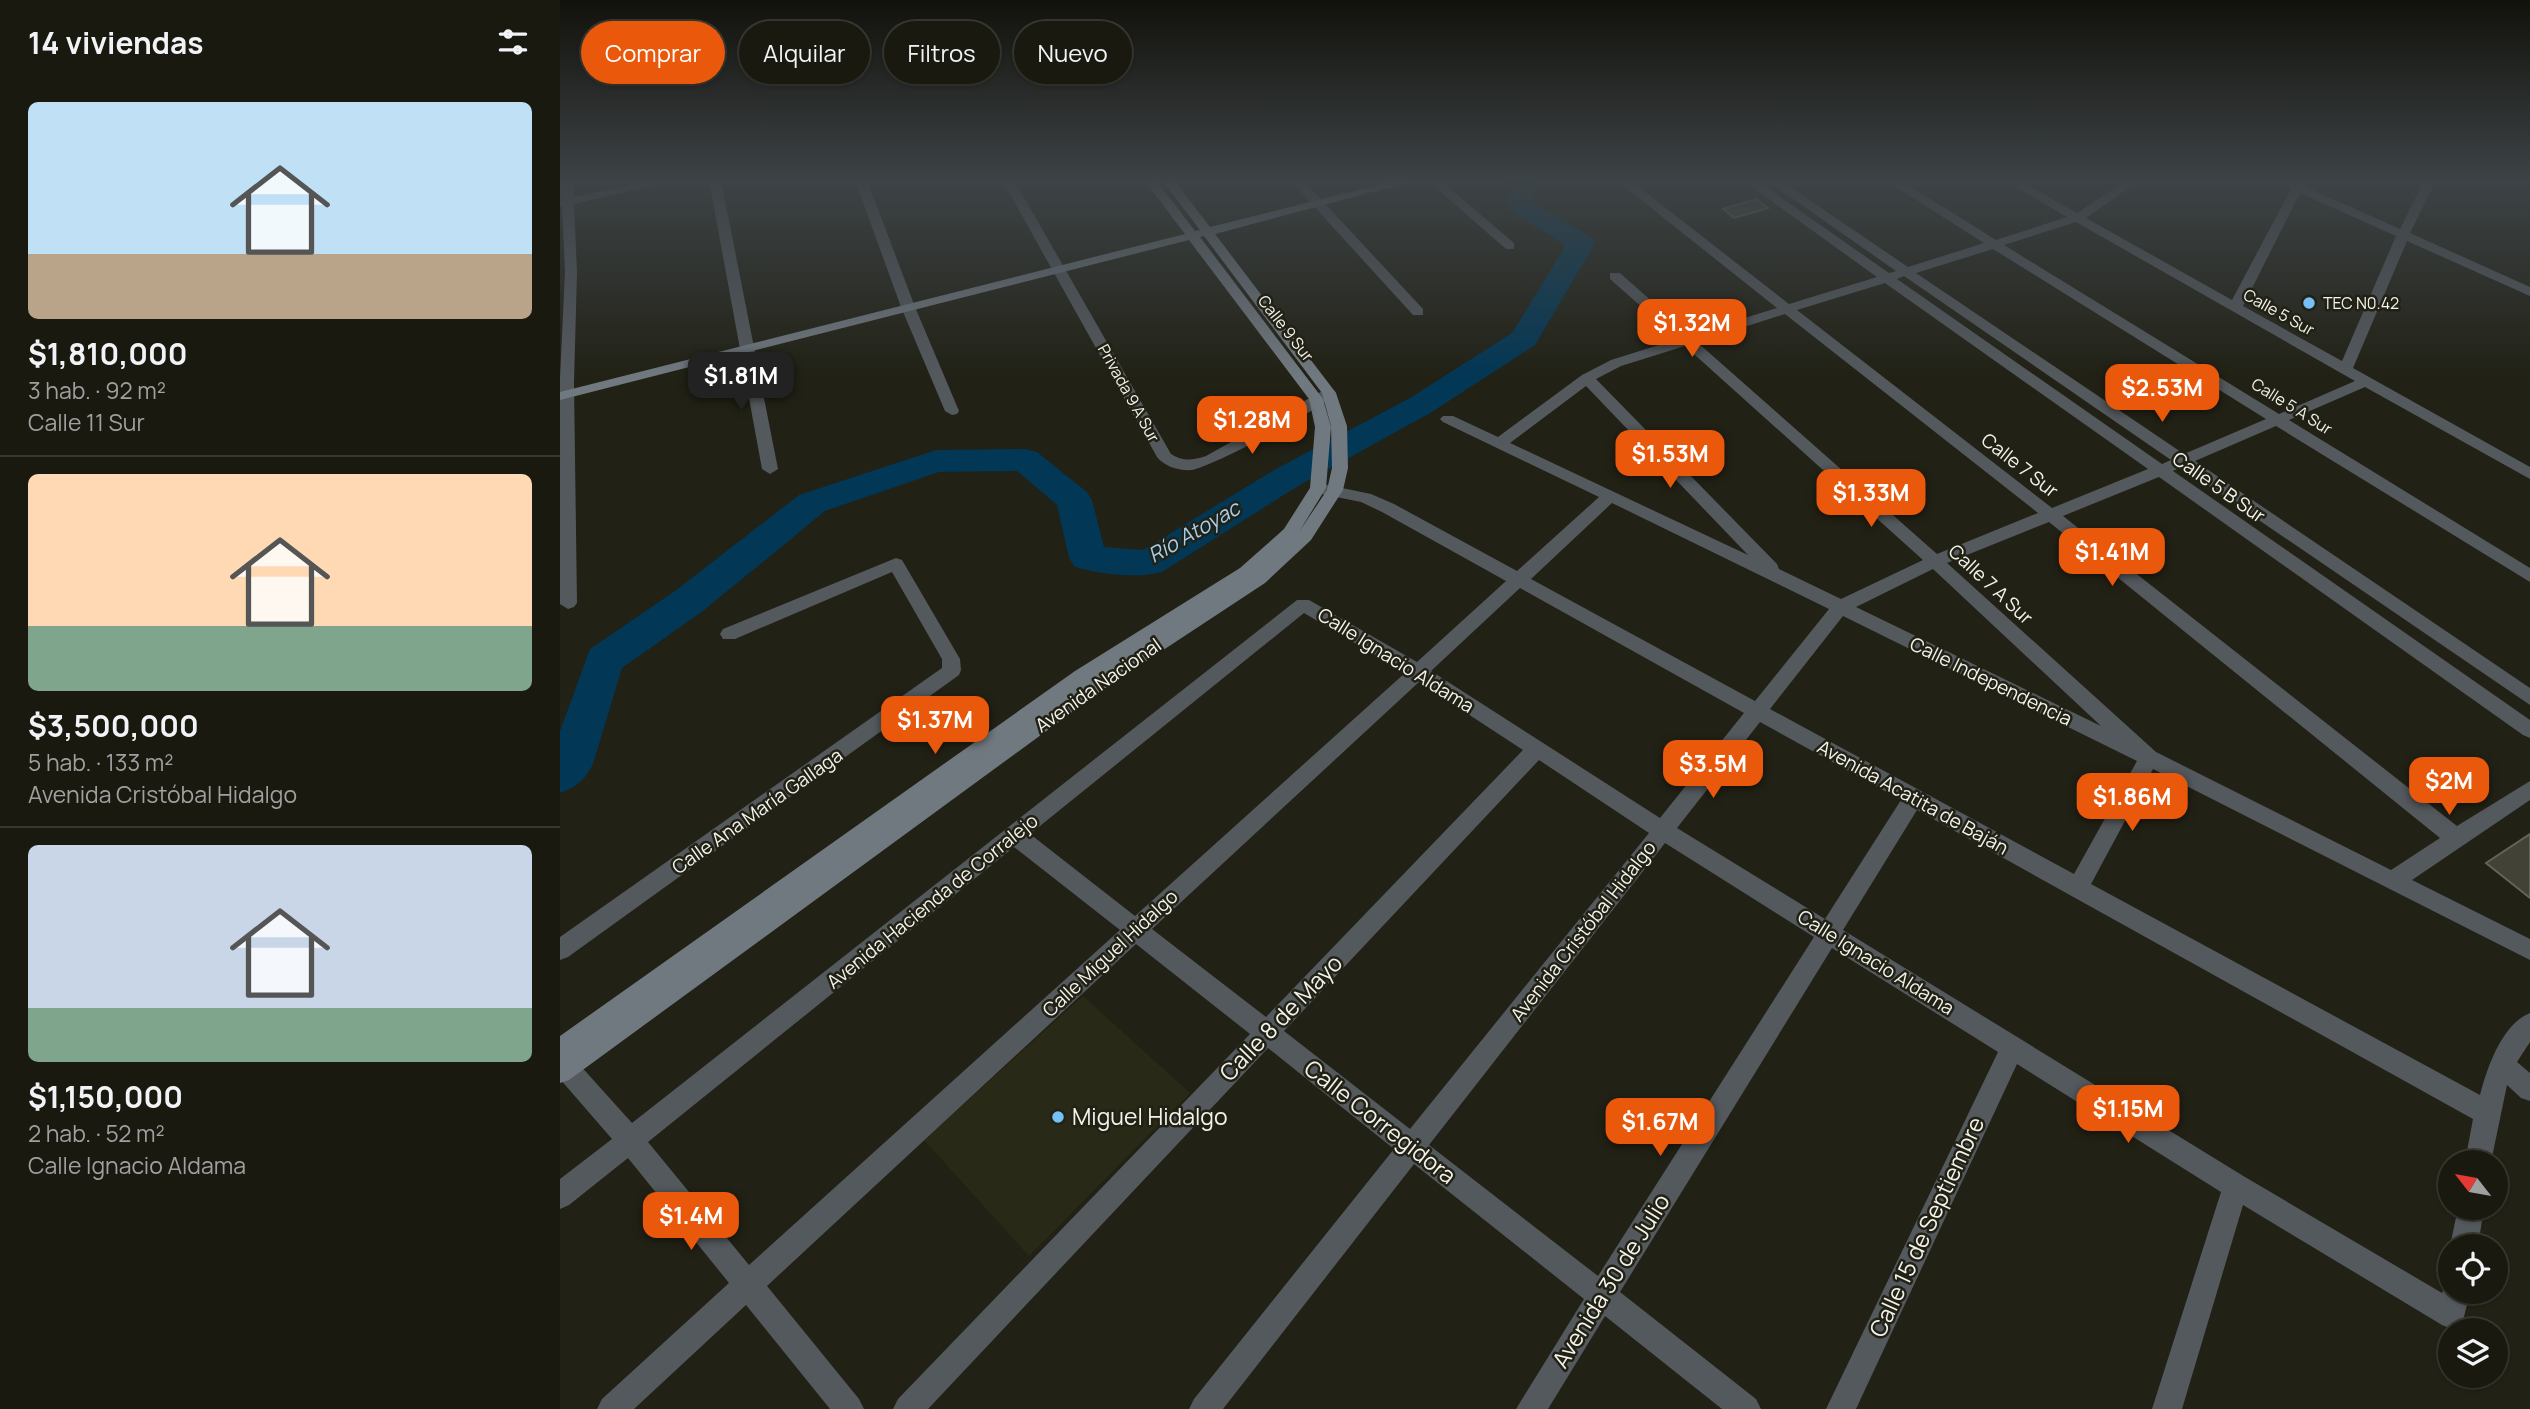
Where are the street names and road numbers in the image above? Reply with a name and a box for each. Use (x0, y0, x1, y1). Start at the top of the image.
street label: Calle 5 Sur (2240, 283, 2319, 341)
street label: Calle 9 Sur (1253, 290, 1319, 366)
street label: Privada 9 A Sur (1093, 340, 1165, 446)
street label: Calle 5 A Sur (2247, 372, 2337, 440)
street label: Calle 7 Sur (1976, 427, 2064, 503)
street label: Calle 5 B Sur (2167, 445, 2271, 529)
street label: Calle 7 A Sur (1943, 538, 2039, 630)
street label: Calle Ignacio Aldama (1313, 601, 1479, 719)
street label: Calle Independencia (1906, 630, 2076, 732)
street label: Avenida Nacional (1030, 632, 1166, 738)
street label: Avenida Acatita de Baján (1813, 734, 2013, 860)
street label: Calle Ana María Gallaga (666, 742, 848, 880)
street label: Avenida Hacienda de Corralejo (821, 808, 1043, 994)
street label: Avenida Cristóbal Hidalgo (1504, 835, 1662, 1027)
street label: Calle Miguel Hidalgo (1037, 883, 1183, 1023)
street label: Calle Ignacio Aldama (1793, 903, 1959, 1021)
street label: Calle 8 de Mayo (1212, 947, 1349, 1088)
street label: Calle Corregidora (1298, 1052, 1463, 1191)
street label: Calle 15 de Septiembre (1861, 1111, 1991, 1342)
street label: Avenida 30 de Julio (1544, 1187, 1677, 1374)

